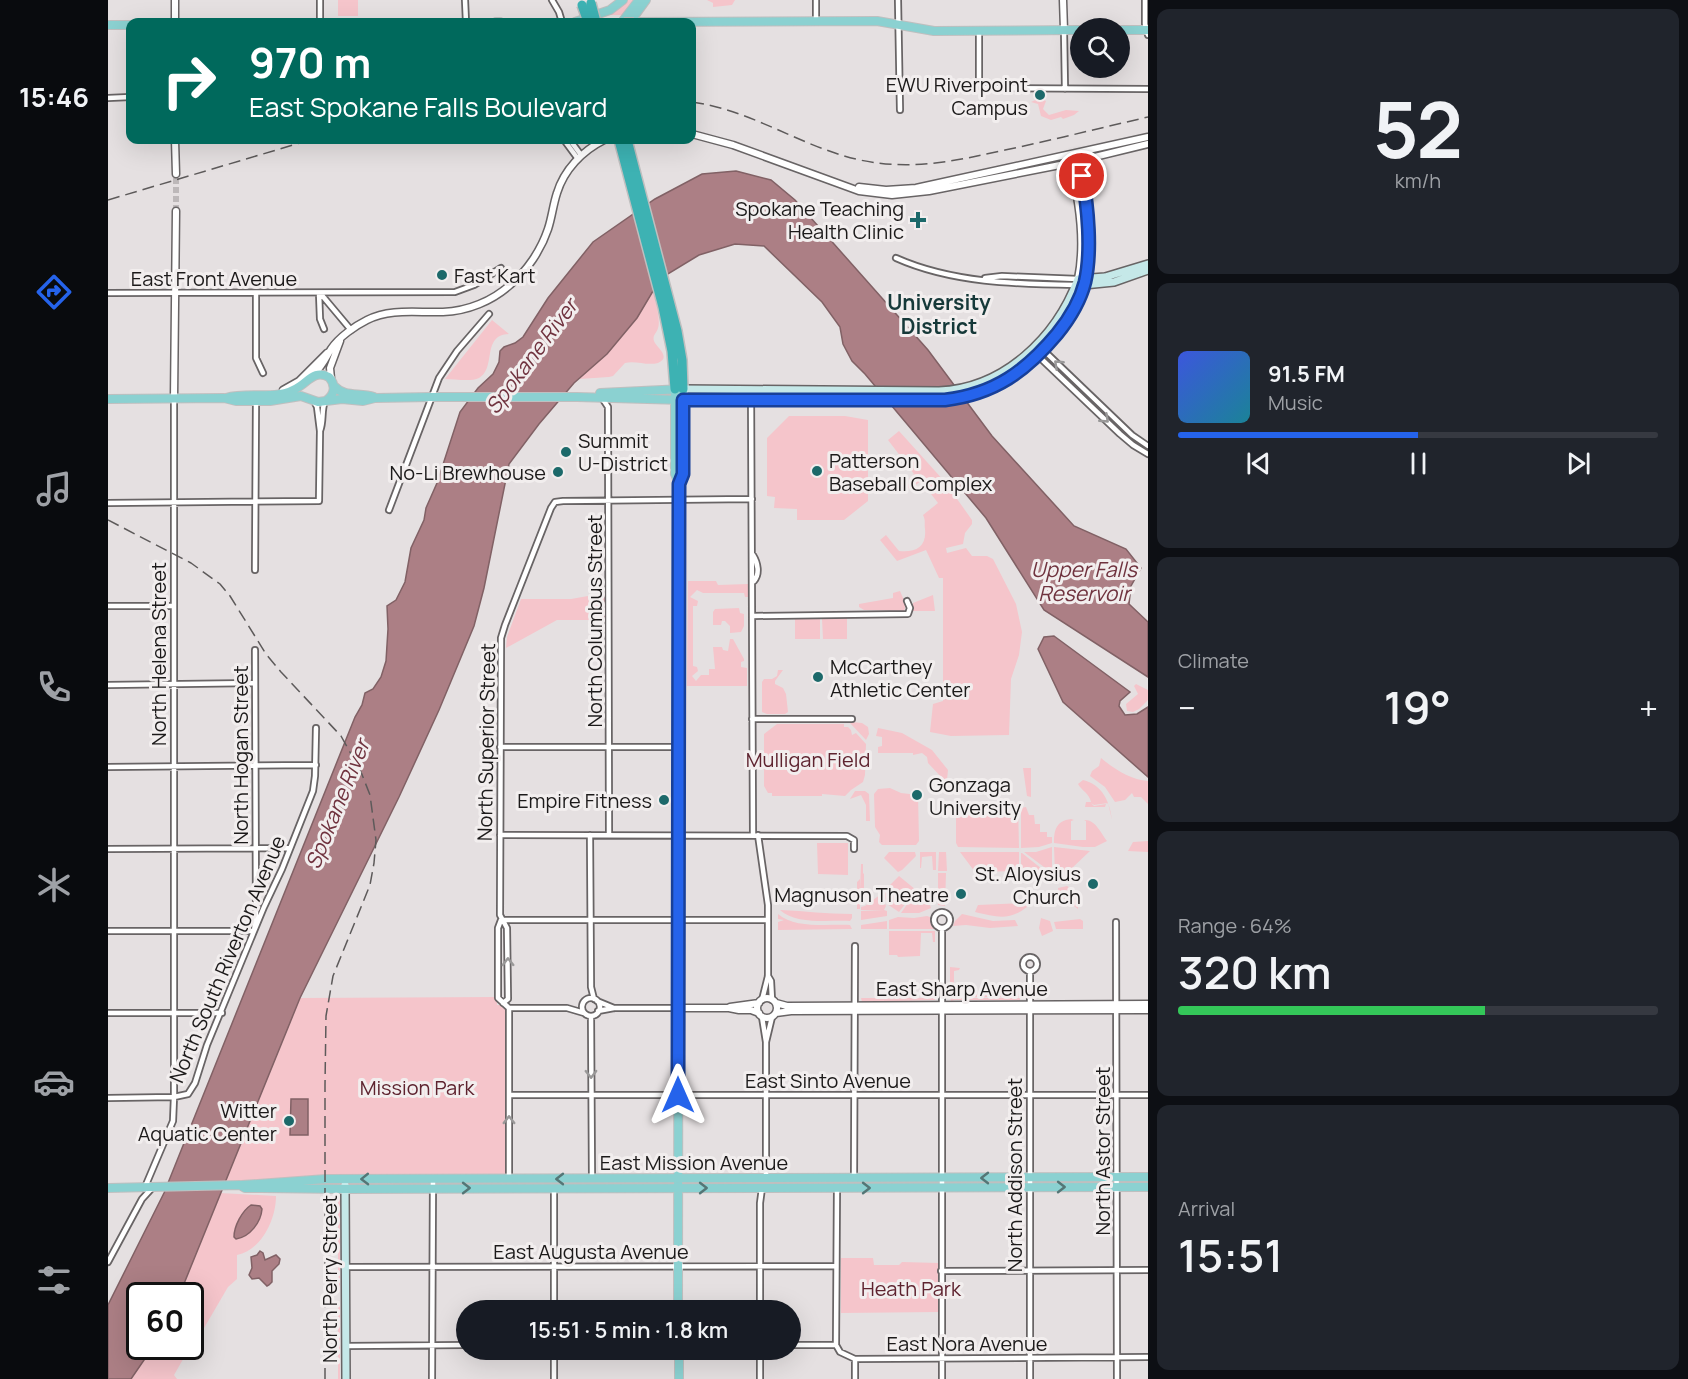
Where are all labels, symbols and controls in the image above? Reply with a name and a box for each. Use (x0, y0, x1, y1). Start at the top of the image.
map controls (1070, 18, 1130, 78)
button: search (1070, 18, 1130, 78)
text: 970 m (249, 33, 371, 91)
icon: right (150, 42, 228, 120)
place label: EWU Riverpoint Campus (886, 71, 1028, 121)
text: 52 (1373, 75, 1463, 181)
text: 15:46 (19, 78, 89, 115)
text: East Spokane Falls Boulevard (249, 88, 608, 125)
marker: EWU Riverpoint Campus (1033, 88, 1047, 102)
pin (1056, 150, 1107, 201)
icon: arrive (1065, 159, 1098, 192)
text: km/h (1395, 167, 1441, 194)
place label: Spokane Teaching Health Clinic (735, 195, 904, 245)
marker: Spokane Teaching Health Clinic (909, 211, 927, 229)
place label: Fast Kart (454, 262, 536, 289)
street label: East Front Avenue (131, 265, 297, 292)
marker: Fast Kart (435, 268, 449, 282)
icon: directions (33, 271, 75, 313)
district label: University District (887, 288, 991, 340)
water label: Spokane River (479, 291, 585, 419)
text: 91.5 FM (1268, 359, 1345, 389)
one-way arrow (1055, 360, 1065, 371)
text: Music (1268, 389, 1323, 416)
one-way arrow (1098, 412, 1108, 423)
place label: Summit U-District (578, 427, 668, 477)
marker: Summit U-District (559, 445, 573, 459)
place label: Patterson Baseball Complex (829, 447, 993, 497)
icon: previous (1242, 447, 1275, 480)
icon: pause (1402, 447, 1435, 480)
icon: next (1562, 447, 1595, 480)
place label: No-Li Brewhouse (390, 459, 546, 486)
marker: Patterson Baseball Complex (810, 464, 824, 478)
marker: No-Li Brewhouse (551, 465, 565, 479)
icon: music (33, 468, 75, 510)
street label: North Columbus Street (581, 514, 608, 728)
water label: Upper Falls Reservoir (1031, 555, 1139, 607)
street label: North Helena Street (145, 562, 172, 746)
street label: North Superior Street (471, 643, 501, 841)
text: Climate (1178, 647, 1249, 674)
place label: McCarthey Athletic Center (830, 653, 970, 703)
street label: North Hogan Street (227, 665, 254, 845)
icon: phone (33, 666, 75, 708)
marker: McCarthey Athletic Center (811, 670, 825, 684)
text: 19° (1384, 676, 1451, 738)
text: − (1178, 685, 1196, 730)
text: + (1639, 685, 1658, 730)
water label: Spokane River (298, 733, 377, 873)
park label: Mulligan Field (746, 746, 870, 773)
place label: Gonzaga University (929, 771, 1022, 821)
place label: Empire Fitness (517, 787, 652, 814)
marker: Gonzaga University (910, 788, 924, 802)
marker: Empire Fitness (657, 793, 671, 807)
street label: North South Riverton Avenue (163, 831, 291, 1087)
place label: St. Aloysius Church (975, 860, 1081, 910)
icon: climate (33, 864, 75, 906)
marker: St. Aloysius Church (1086, 877, 1100, 891)
place label: Magnuson Theatre (774, 881, 949, 908)
marker: Magnuson Theatre (954, 887, 968, 901)
text: Range · 64% (1178, 912, 1292, 939)
text: 320 km (1178, 941, 1331, 1003)
one-way arrow (501, 957, 514, 966)
street label: East Sharp Avenue (876, 975, 1048, 1002)
icon: car (33, 1061, 75, 1103)
position arrow (646, 1063, 710, 1127)
street label: North Astor Street (1089, 1066, 1116, 1236)
street label: East Sinto Avenue (745, 1067, 911, 1094)
one-way arrow (585, 1070, 597, 1079)
park label: Mission Park (360, 1074, 475, 1101)
street label: North Addison Street (1001, 1078, 1028, 1272)
place label: Witter Aquatic Center (138, 1097, 277, 1147)
marker: Witter Aquatic Center (282, 1114, 296, 1128)
one-way arrow (503, 1116, 515, 1125)
street label: East Mission Avenue (600, 1149, 788, 1176)
one-way arrow (980, 1172, 989, 1184)
one-way arrow (361, 1173, 370, 1185)
one-way arrow (556, 1173, 565, 1185)
one-way arrow (1057, 1181, 1066, 1193)
one-way arrow (462, 1182, 471, 1194)
one-way arrow (699, 1182, 708, 1194)
one-way arrow (862, 1182, 871, 1194)
street label: North Perry Street (316, 1195, 343, 1363)
text: Arrival (1178, 1195, 1235, 1222)
text: 15:51 (1178, 1224, 1283, 1286)
street label: East Augusta Avenue (493, 1238, 689, 1265)
icon: filters (33, 1259, 75, 1301)
park label: Heath Park (861, 1275, 962, 1302)
speed limit sign: 60 (126, 1282, 204, 1360)
text: 15:51 · 5 min · 1.8 km (529, 1315, 728, 1345)
street label: East Nora Avenue (887, 1330, 1047, 1357)

